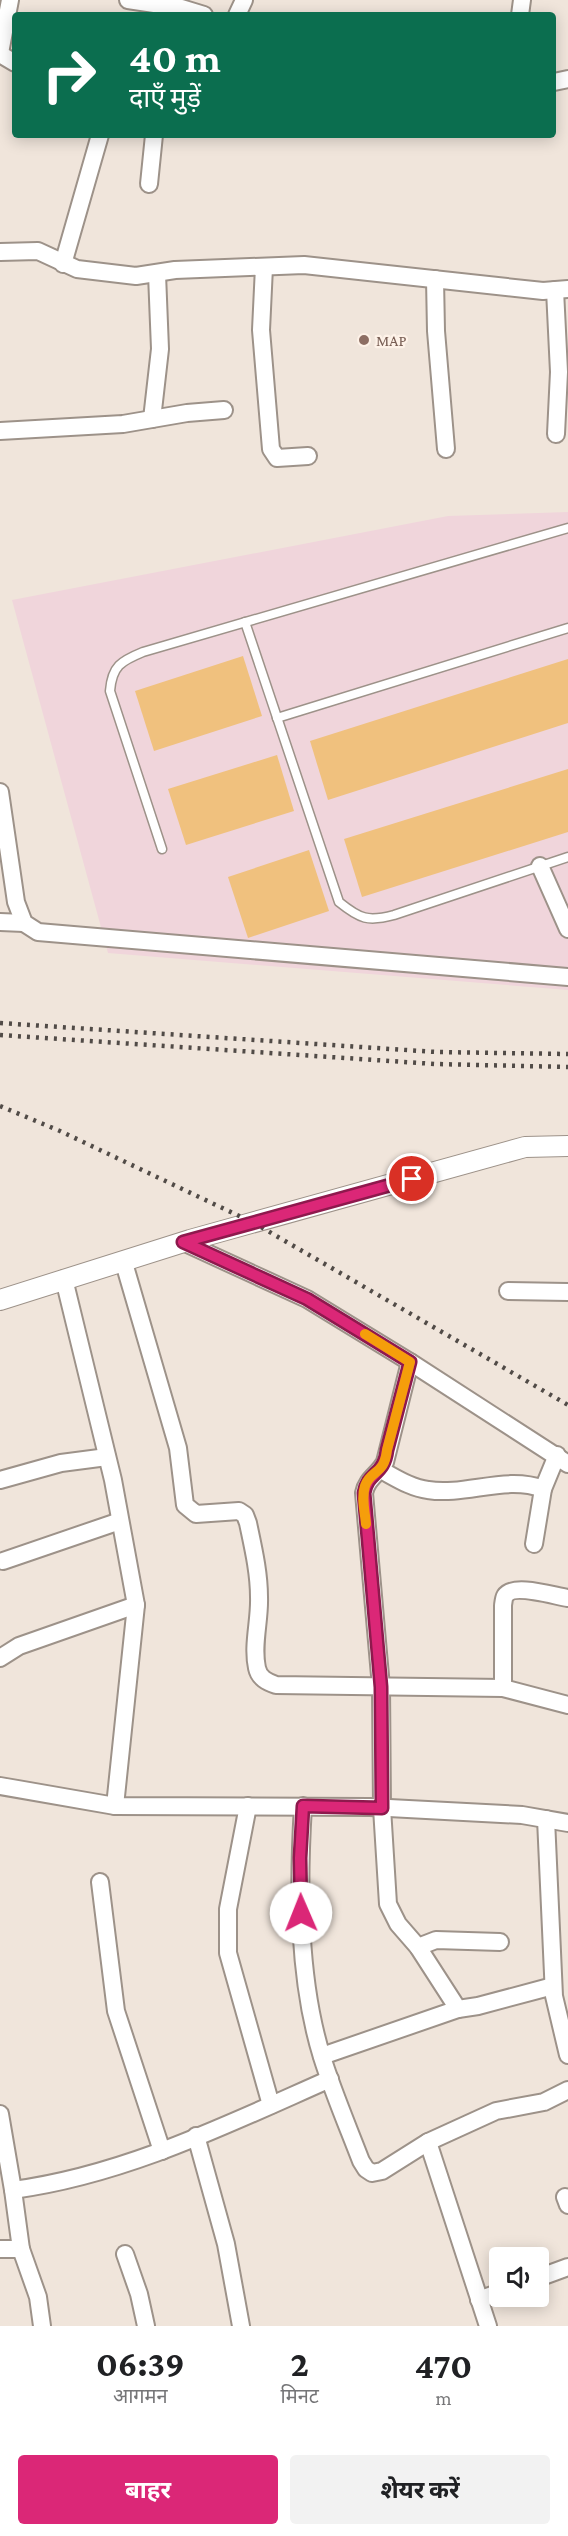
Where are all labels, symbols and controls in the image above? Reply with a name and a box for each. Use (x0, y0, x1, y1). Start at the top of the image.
text: 40 m (129, 34, 221, 81)
icon: right (30, 36, 108, 114)
text: दाएँ मुड़ें (129, 83, 201, 113)
place label: MAP (376, 332, 406, 349)
marker: MAP (357, 333, 371, 347)
pin (386, 1153, 437, 1204)
icon: arrive (395, 1162, 428, 1195)
position arrow (269, 1881, 333, 1945)
map controls (489, 2247, 549, 2307)
button: sound (489, 2247, 549, 2307)
text: 06:39 (96, 2344, 185, 2384)
text: 2 (291, 2344, 309, 2384)
text: 470 (415, 2346, 472, 2386)
text: आगमन (113, 2385, 168, 2407)
text: मिनट (281, 2385, 319, 2407)
text: m (435, 2387, 451, 2409)
button: बाहर (18, 2455, 278, 2524)
button: शेयर करें (290, 2455, 550, 2524)

